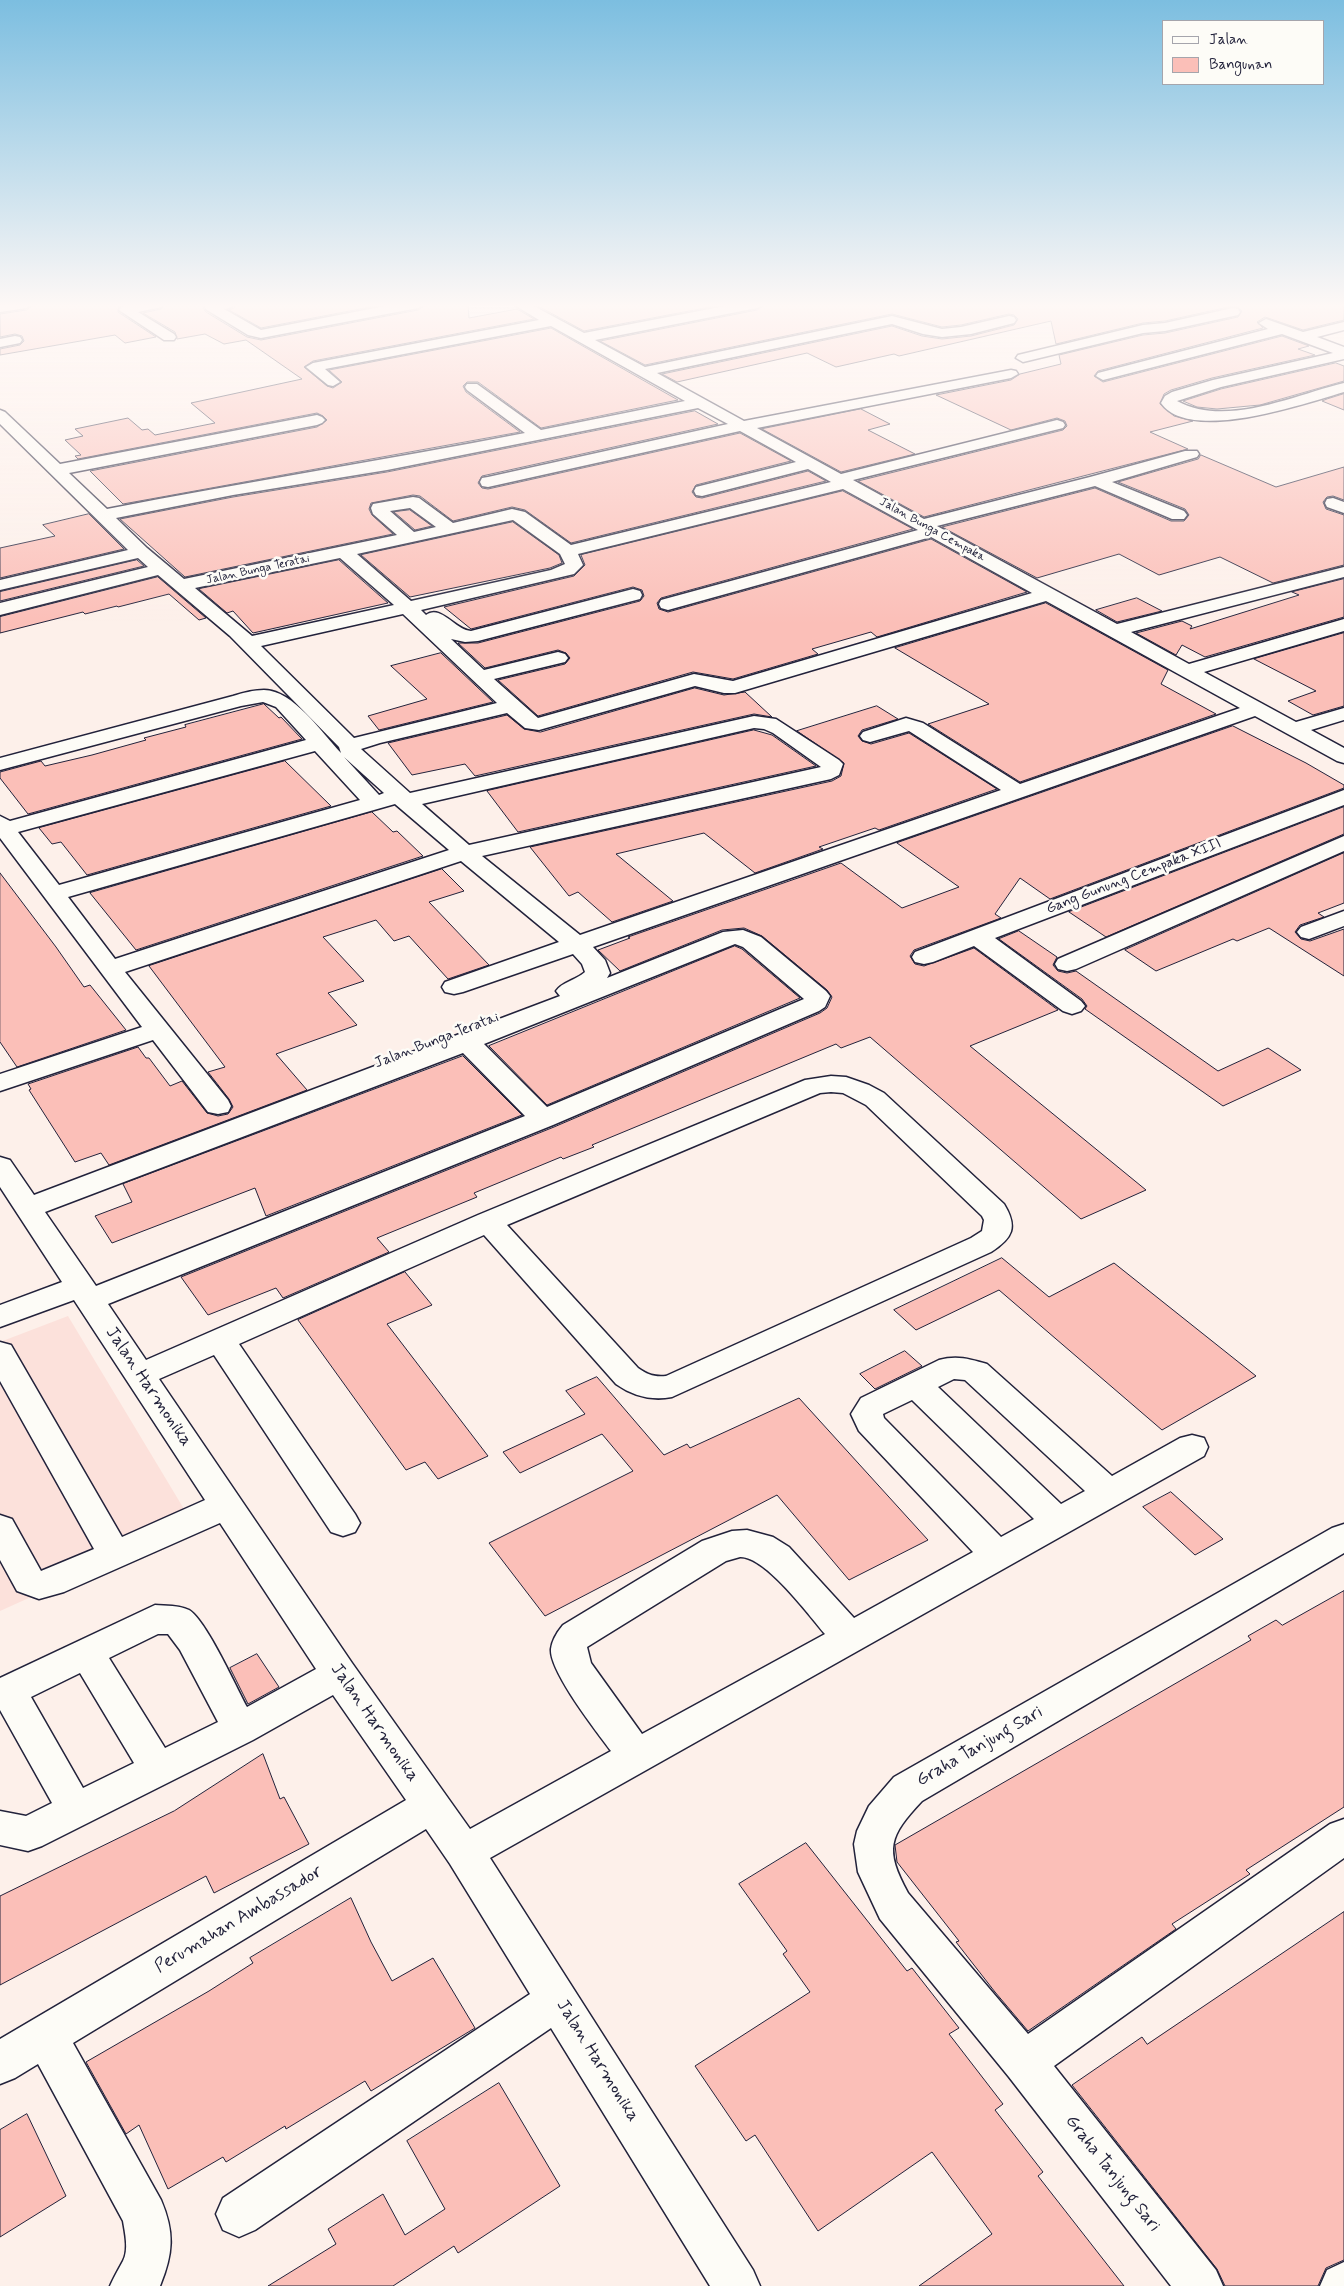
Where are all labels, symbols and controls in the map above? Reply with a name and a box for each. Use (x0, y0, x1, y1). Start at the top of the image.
legend (1162, 20, 1324, 85)
text: Jalan (1209, 30, 1248, 50)
text: Bangunan (1209, 55, 1272, 75)
street label: Jalan Bunga Cempaka (877, 495, 987, 565)
street label: Jalan Bunga Teratai (205, 552, 311, 588)
street label: Gang Gunung Cempaka XIII (1044, 835, 1224, 919)
street label: Jalan Bunga Teratai (372, 1009, 502, 1073)
street label: Jalan Harmonika (100, 1323, 196, 1451)
street label: Jalan Harmonika (325, 1660, 423, 1786)
street label: Graha Tanjung Sari (913, 1702, 1047, 1792)
street label: Perumahan Ambassador (151, 1861, 327, 1979)
street label: Jalan Harmonika (551, 1996, 643, 2126)
street label: Graha Tanjung Sari (1060, 2111, 1164, 2237)

